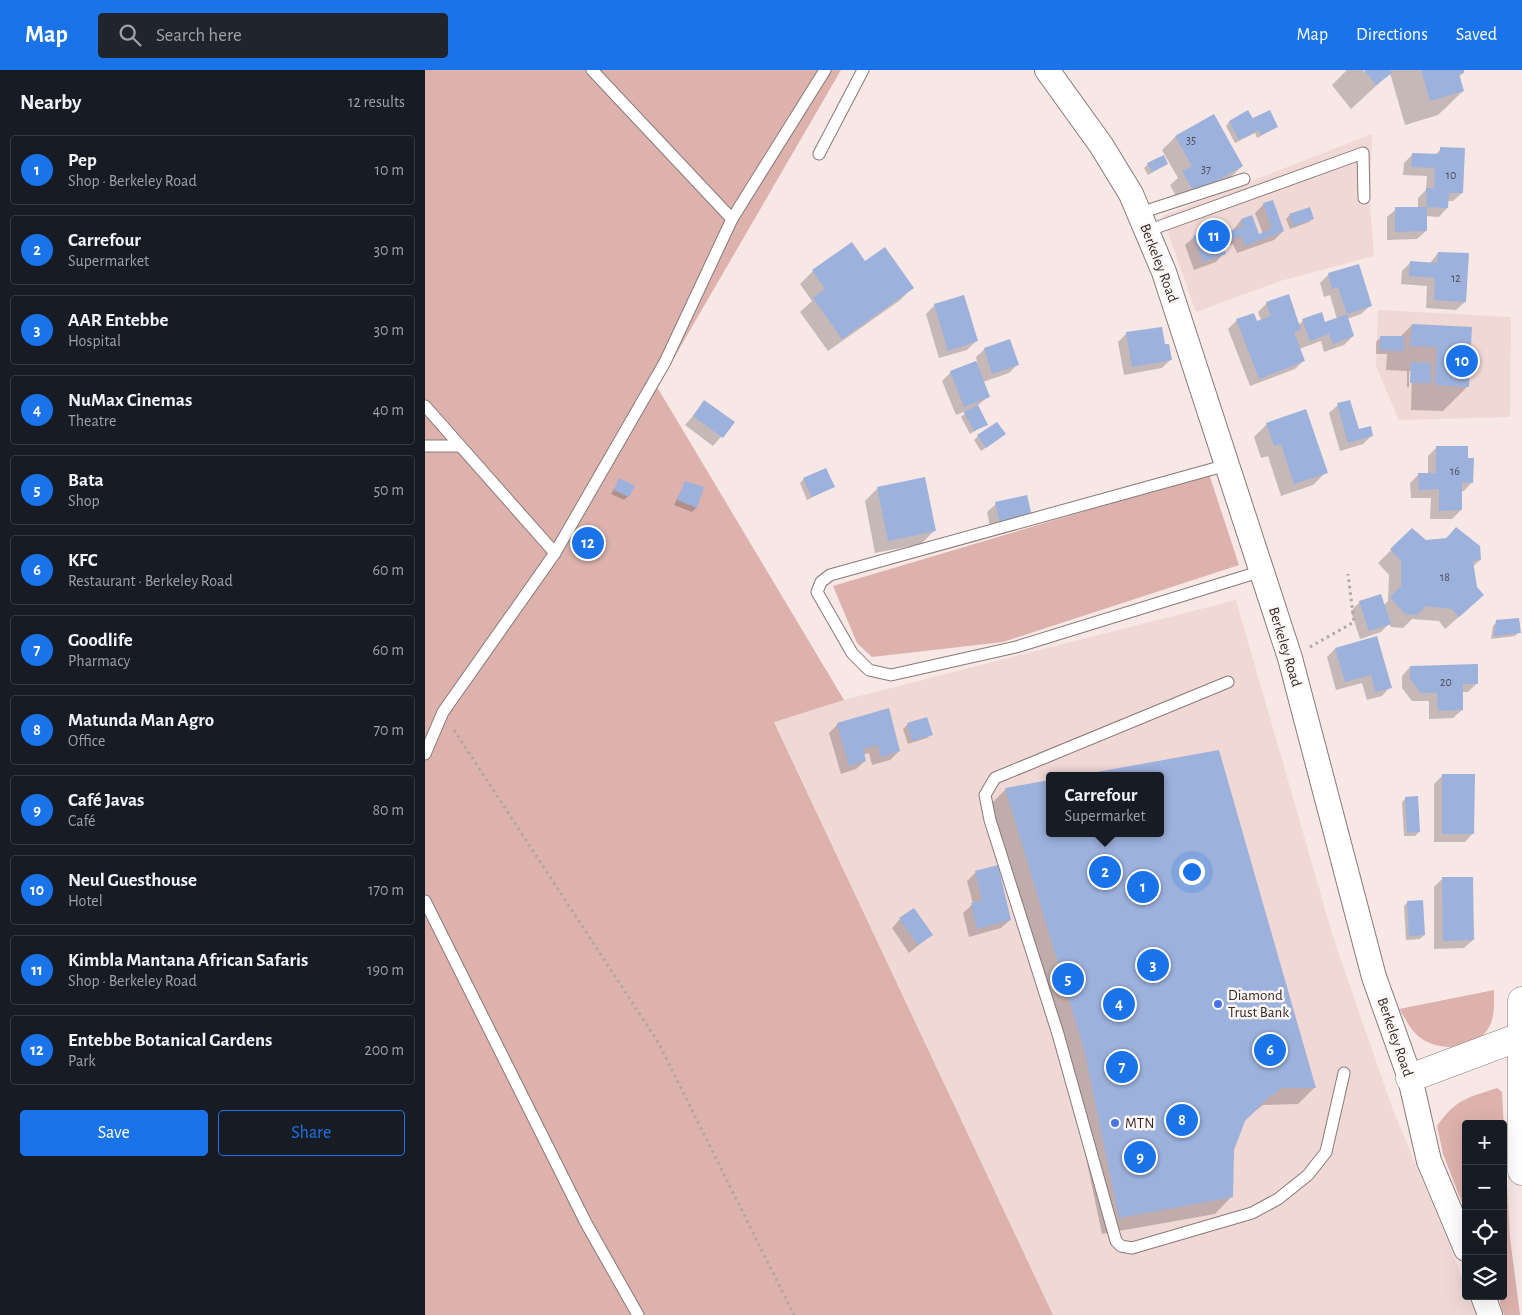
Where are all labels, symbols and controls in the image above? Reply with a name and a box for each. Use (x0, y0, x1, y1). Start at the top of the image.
search box (98, 13, 448, 58)
icon: search (116, 21, 144, 49)
text: Map (25, 23, 68, 47)
text: Search here (156, 26, 242, 45)
text: Map (1297, 26, 1328, 44)
text: Directions (1356, 26, 1428, 44)
text: Saved (1456, 26, 1497, 44)
text: Nearby (20, 92, 81, 113)
text: 12 results (348, 94, 405, 110)
house number: 35 (1186, 134, 1196, 146)
text: Pep (68, 151, 97, 170)
text: 1 (34, 162, 40, 178)
text: 10 m (375, 162, 404, 178)
house number: 37 (1201, 163, 1211, 175)
house number: 10 (1446, 169, 1456, 181)
text: Shop · Berkeley Road (68, 173, 197, 189)
pin: 11 (1198, 217, 1230, 255)
street label: Berkeley Road (1137, 222, 1181, 304)
text: Carrefour (68, 231, 141, 250)
text: 2 (33, 242, 41, 258)
text: 30 m (374, 242, 404, 258)
text: Supermarket (68, 253, 149, 269)
house number: 12 (1451, 272, 1461, 284)
text: AAR Entebbe (68, 311, 168, 330)
text: 3 (34, 322, 40, 338)
text: 30 m (374, 322, 404, 338)
text: Hospital (68, 333, 121, 349)
pin: 10 (1446, 342, 1478, 380)
text: NuMax Cinemas (68, 391, 192, 410)
text: 4 (33, 402, 41, 418)
text: 40 m (372, 402, 404, 418)
text: Theatre (68, 413, 116, 429)
house number: 16 (1450, 465, 1460, 477)
text: Bata (68, 471, 104, 490)
text: 5 (34, 482, 40, 498)
text: 50 m (373, 482, 404, 498)
text: Shop (68, 493, 100, 509)
pin: 12 (572, 524, 604, 562)
text: KFC (68, 551, 98, 570)
text: 6 (33, 562, 41, 578)
text: 60 m (373, 562, 404, 578)
house number: 18 (1440, 571, 1450, 583)
text: Restaurant · Berkeley Road (68, 573, 233, 589)
street label: Berkeley Road (1266, 605, 1304, 689)
text: Goodlife (68, 631, 133, 650)
text: 7 (34, 642, 40, 658)
text: 60 m (373, 642, 404, 658)
text: Pharmacy (68, 653, 130, 669)
house number: 20 (1440, 676, 1452, 688)
text: Matunda Man Agro (68, 711, 214, 730)
text: 8 (33, 722, 41, 738)
text: 70 m (373, 722, 404, 738)
text: Office (68, 733, 105, 749)
popup (1046, 772, 1164, 837)
text: Carrefour (1064, 786, 1137, 805)
text: Café Javas (68, 791, 144, 810)
text: 9 (33, 802, 41, 818)
text: 80 m (373, 802, 404, 818)
text: Supermarket (1064, 808, 1146, 824)
text: Café (68, 813, 96, 829)
pin: 2 (1089, 853, 1121, 891)
your location (1179, 859, 1205, 885)
pin: 1 (1127, 868, 1159, 906)
text: Neul Guesthouse (68, 871, 197, 890)
text: 10 (30, 882, 44, 898)
text: 170 m (368, 882, 404, 898)
text: Hotel (68, 893, 103, 909)
pin: 3 (1137, 946, 1169, 984)
text: Kimbla Mantana African Safaris (68, 951, 308, 970)
pin: 5 (1052, 960, 1084, 998)
text: 11 (31, 962, 43, 978)
text: 190 m (367, 962, 404, 978)
text: Shop · Berkeley Road (68, 973, 197, 989)
pin: 4 (1103, 985, 1135, 1023)
place label: Diamond Trust Bank (1228, 988, 1289, 1020)
street label: Berkeley Road (1374, 996, 1416, 1079)
marker: Diamond Trust Bank (1212, 998, 1224, 1010)
text: Entebbe Botanical Gardens (68, 1031, 272, 1050)
pin: 6 (1254, 1031, 1286, 1069)
text: 12 (30, 1042, 44, 1058)
text: 200 m (364, 1042, 404, 1058)
pin: 7 (1106, 1048, 1138, 1086)
text: Park (68, 1053, 96, 1069)
pin: 8 (1166, 1101, 1198, 1139)
button: Save (20, 1110, 208, 1156)
button: Share (218, 1110, 405, 1156)
place label: MTN (1125, 1116, 1154, 1131)
marker: MTN (1109, 1117, 1121, 1129)
map controls (1462, 1120, 1507, 1300)
button: + (1462, 1120, 1507, 1165)
pin: 9 (1124, 1138, 1156, 1176)
button: − (1462, 1165, 1507, 1210)
button: locate (1462, 1210, 1507, 1255)
button: layers (1462, 1255, 1507, 1300)

